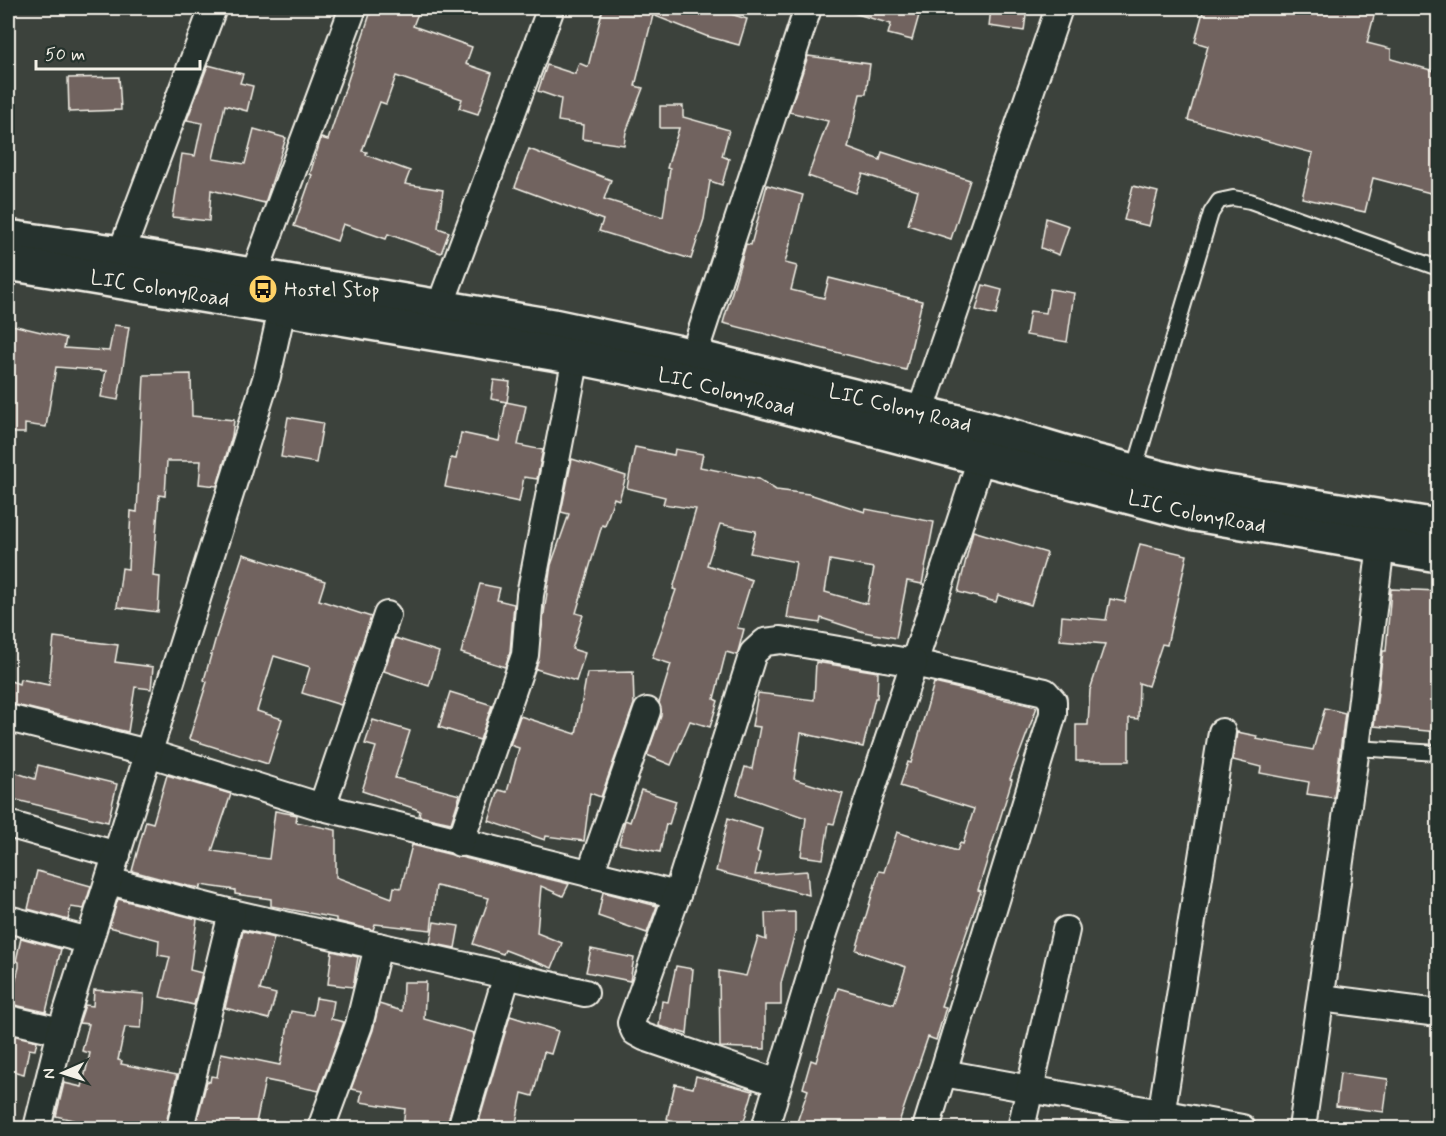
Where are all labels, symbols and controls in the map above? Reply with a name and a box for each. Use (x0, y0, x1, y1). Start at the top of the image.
scale bar (36, 33, 200, 71)
text: 50 m (45, 43, 85, 67)
street label: LIC ColonyRoad (88, 264, 231, 314)
bus stop icon: Hostel Stop (247, 273, 279, 305)
place label: Hostel Stop (284, 276, 380, 304)
street label: LIC ColonyRoad (655, 361, 798, 423)
street label: LIC Colony Road (826, 377, 974, 440)
street label: LIC ColonyRoad (1125, 484, 1268, 541)
north arrow (33, 1043, 93, 1103)
text: N (39, 1068, 60, 1080)

